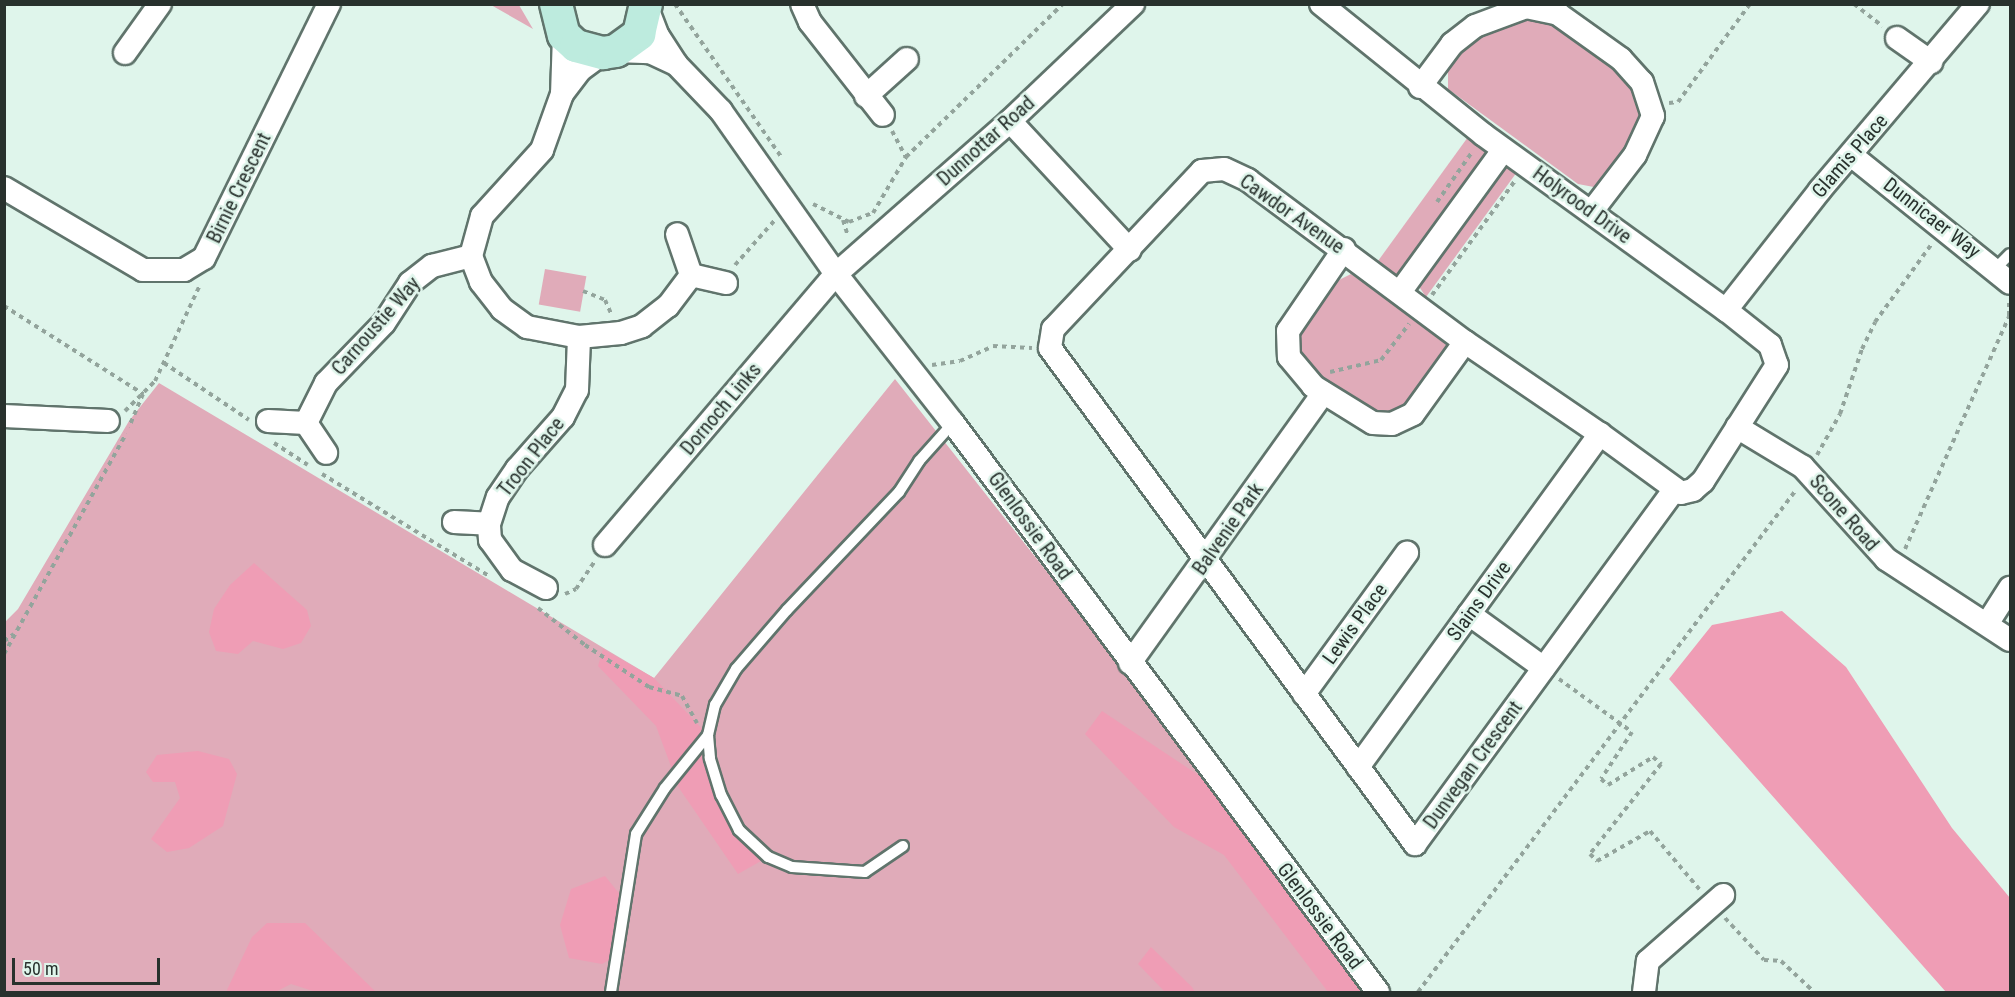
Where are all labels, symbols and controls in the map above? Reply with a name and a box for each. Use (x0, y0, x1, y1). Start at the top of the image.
street label: Dunnottar Road (932, 91, 1040, 191)
street label: Glamis Place (1807, 109, 1893, 203)
street label: Birnie Crescent (202, 129, 276, 247)
street label: Holyrood Drive (1528, 161, 1636, 249)
street label: Cawdor Avenue (1235, 169, 1349, 259)
street label: Dunnicaer Way (1879, 173, 1985, 263)
street label: Carnoustie Way (327, 272, 425, 380)
street label: Dornoch Links (676, 358, 766, 460)
street label: Troon Place (493, 413, 569, 501)
street label: Glenlossie Road (983, 468, 1077, 584)
street label: Scone Road (1804, 470, 1884, 556)
street label: Balvenie Park (1188, 478, 1268, 580)
street label: Slains Drive (1442, 557, 1516, 645)
street label: Lewis Place (1318, 579, 1392, 669)
street label: Dunvegan Crescent (1419, 696, 1527, 834)
street label: Glenlossie Road (1272, 858, 1368, 974)
scale bar (15, 946, 164, 984)
text: 50 m (23, 958, 58, 979)

